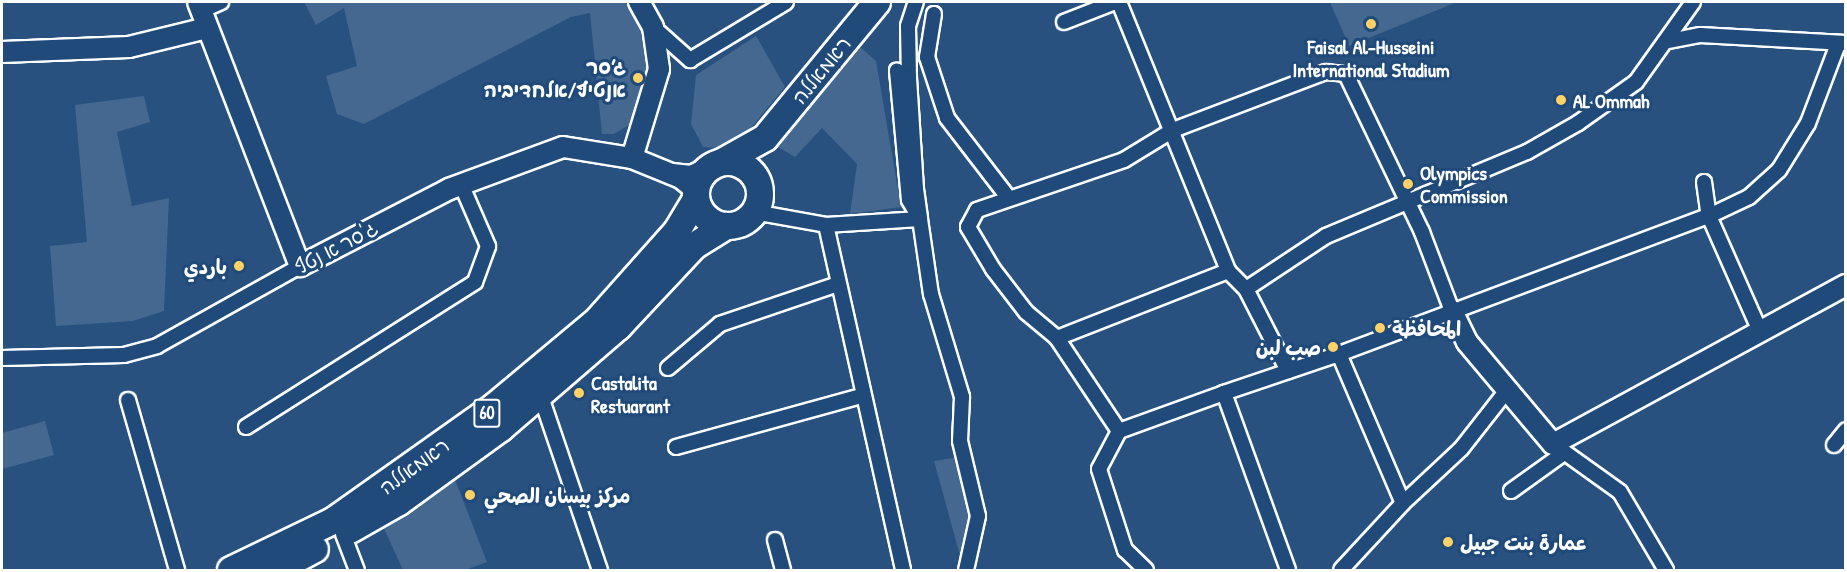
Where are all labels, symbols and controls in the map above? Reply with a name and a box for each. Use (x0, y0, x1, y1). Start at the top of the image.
marker: Faisal Al-Husseini International Stadium (1364, 17, 1378, 31)
street label: ראמאללה (787, 31, 855, 109)
place label: Faisal Al-Husseini International Stadium (1292, 34, 1450, 81)
place label: ג׳סר אנטיף/אלחדיביה (484, 54, 626, 101)
marker: ג׳סר אנטיף/אלחדיביה (631, 71, 645, 85)
place label: AL Ommah (1573, 88, 1649, 112)
marker: AL Ommah (1554, 93, 1568, 107)
place label: Olympics Commission (1420, 160, 1508, 207)
marker: Olympics Commission (1401, 177, 1415, 191)
street label: ג'סר א נטף (290, 215, 382, 279)
place label: باردي (184, 254, 227, 278)
marker: باردي (232, 259, 246, 273)
place label: المحافظة (1392, 316, 1461, 340)
marker: المحافظة (1373, 321, 1387, 335)
place label: صب لبن (1256, 335, 1321, 359)
marker: صب لبن (1326, 340, 1340, 354)
place label: Castalita Restuarant (591, 370, 670, 417)
marker: Castalita Restuarant (572, 386, 586, 400)
road number: 60 (472, 398, 502, 428)
street label: ראמאללה (375, 433, 453, 499)
place label: مركز بيسان الصحي (484, 483, 630, 507)
marker: مركز بيسان الصحي (461, 486, 479, 504)
place label: عمارة بنت جبيل (1460, 530, 1588, 554)
marker: عمارة بنت جبيل (1441, 535, 1455, 549)

